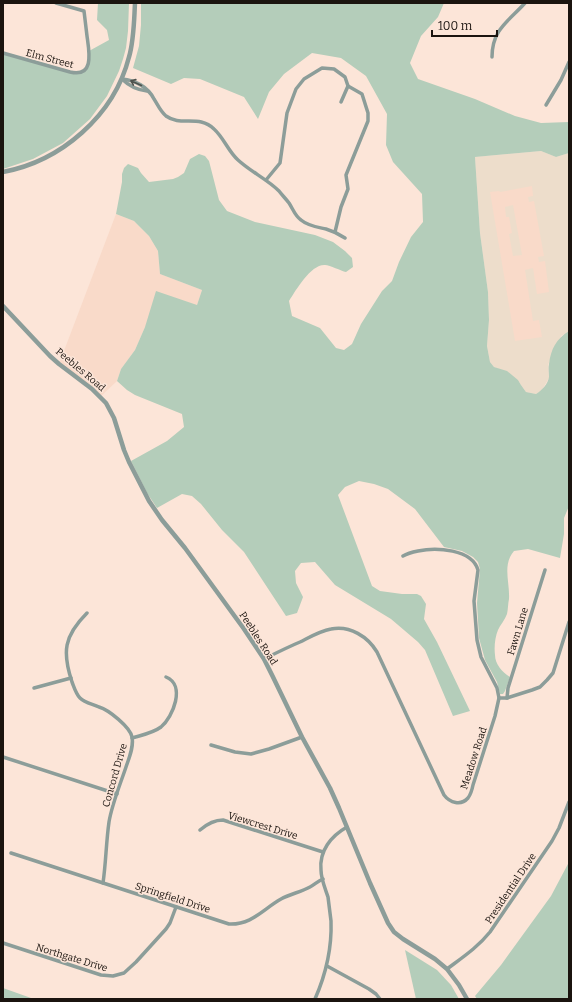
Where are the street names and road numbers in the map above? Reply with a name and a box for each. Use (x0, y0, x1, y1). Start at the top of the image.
street label: Elm Street (25, 47, 75, 71)
street label: Peebles Road (53, 346, 108, 394)
street label: Fawn Lane (505, 606, 531, 657)
street label: Peebles Road (236, 610, 280, 668)
street label: Meadow Road (458, 726, 490, 791)
street label: Concord Drive (100, 742, 130, 809)
street label: Viewcrest Drive (226, 810, 299, 842)
street label: Presidential Drive (483, 851, 539, 926)
street label: Springfield Drive (134, 880, 212, 916)
street label: Northgate Drive (34, 941, 109, 975)

